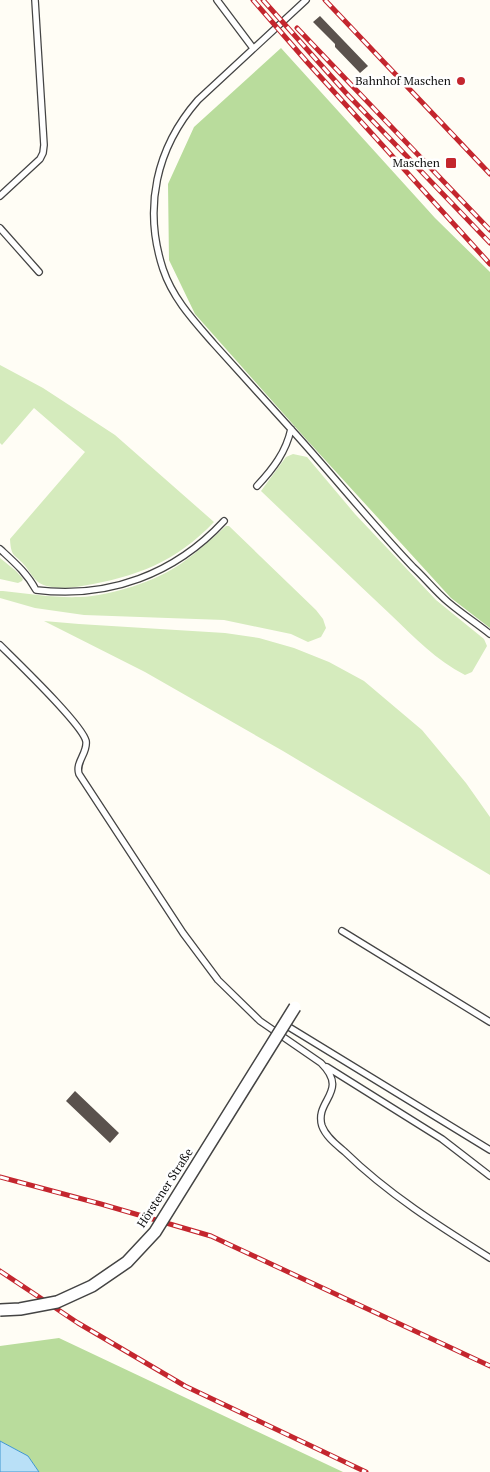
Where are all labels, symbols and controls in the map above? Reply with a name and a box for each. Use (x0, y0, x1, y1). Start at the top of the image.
place label: Bahnhof Maschen (355, 73, 451, 88)
marker: Bahnhof Maschen (455, 75, 467, 87)
place label: Maschen (393, 155, 440, 170)
marker: Maschen (444, 156, 458, 170)
street label: Hörstener Straße (133, 1145, 196, 1230)

